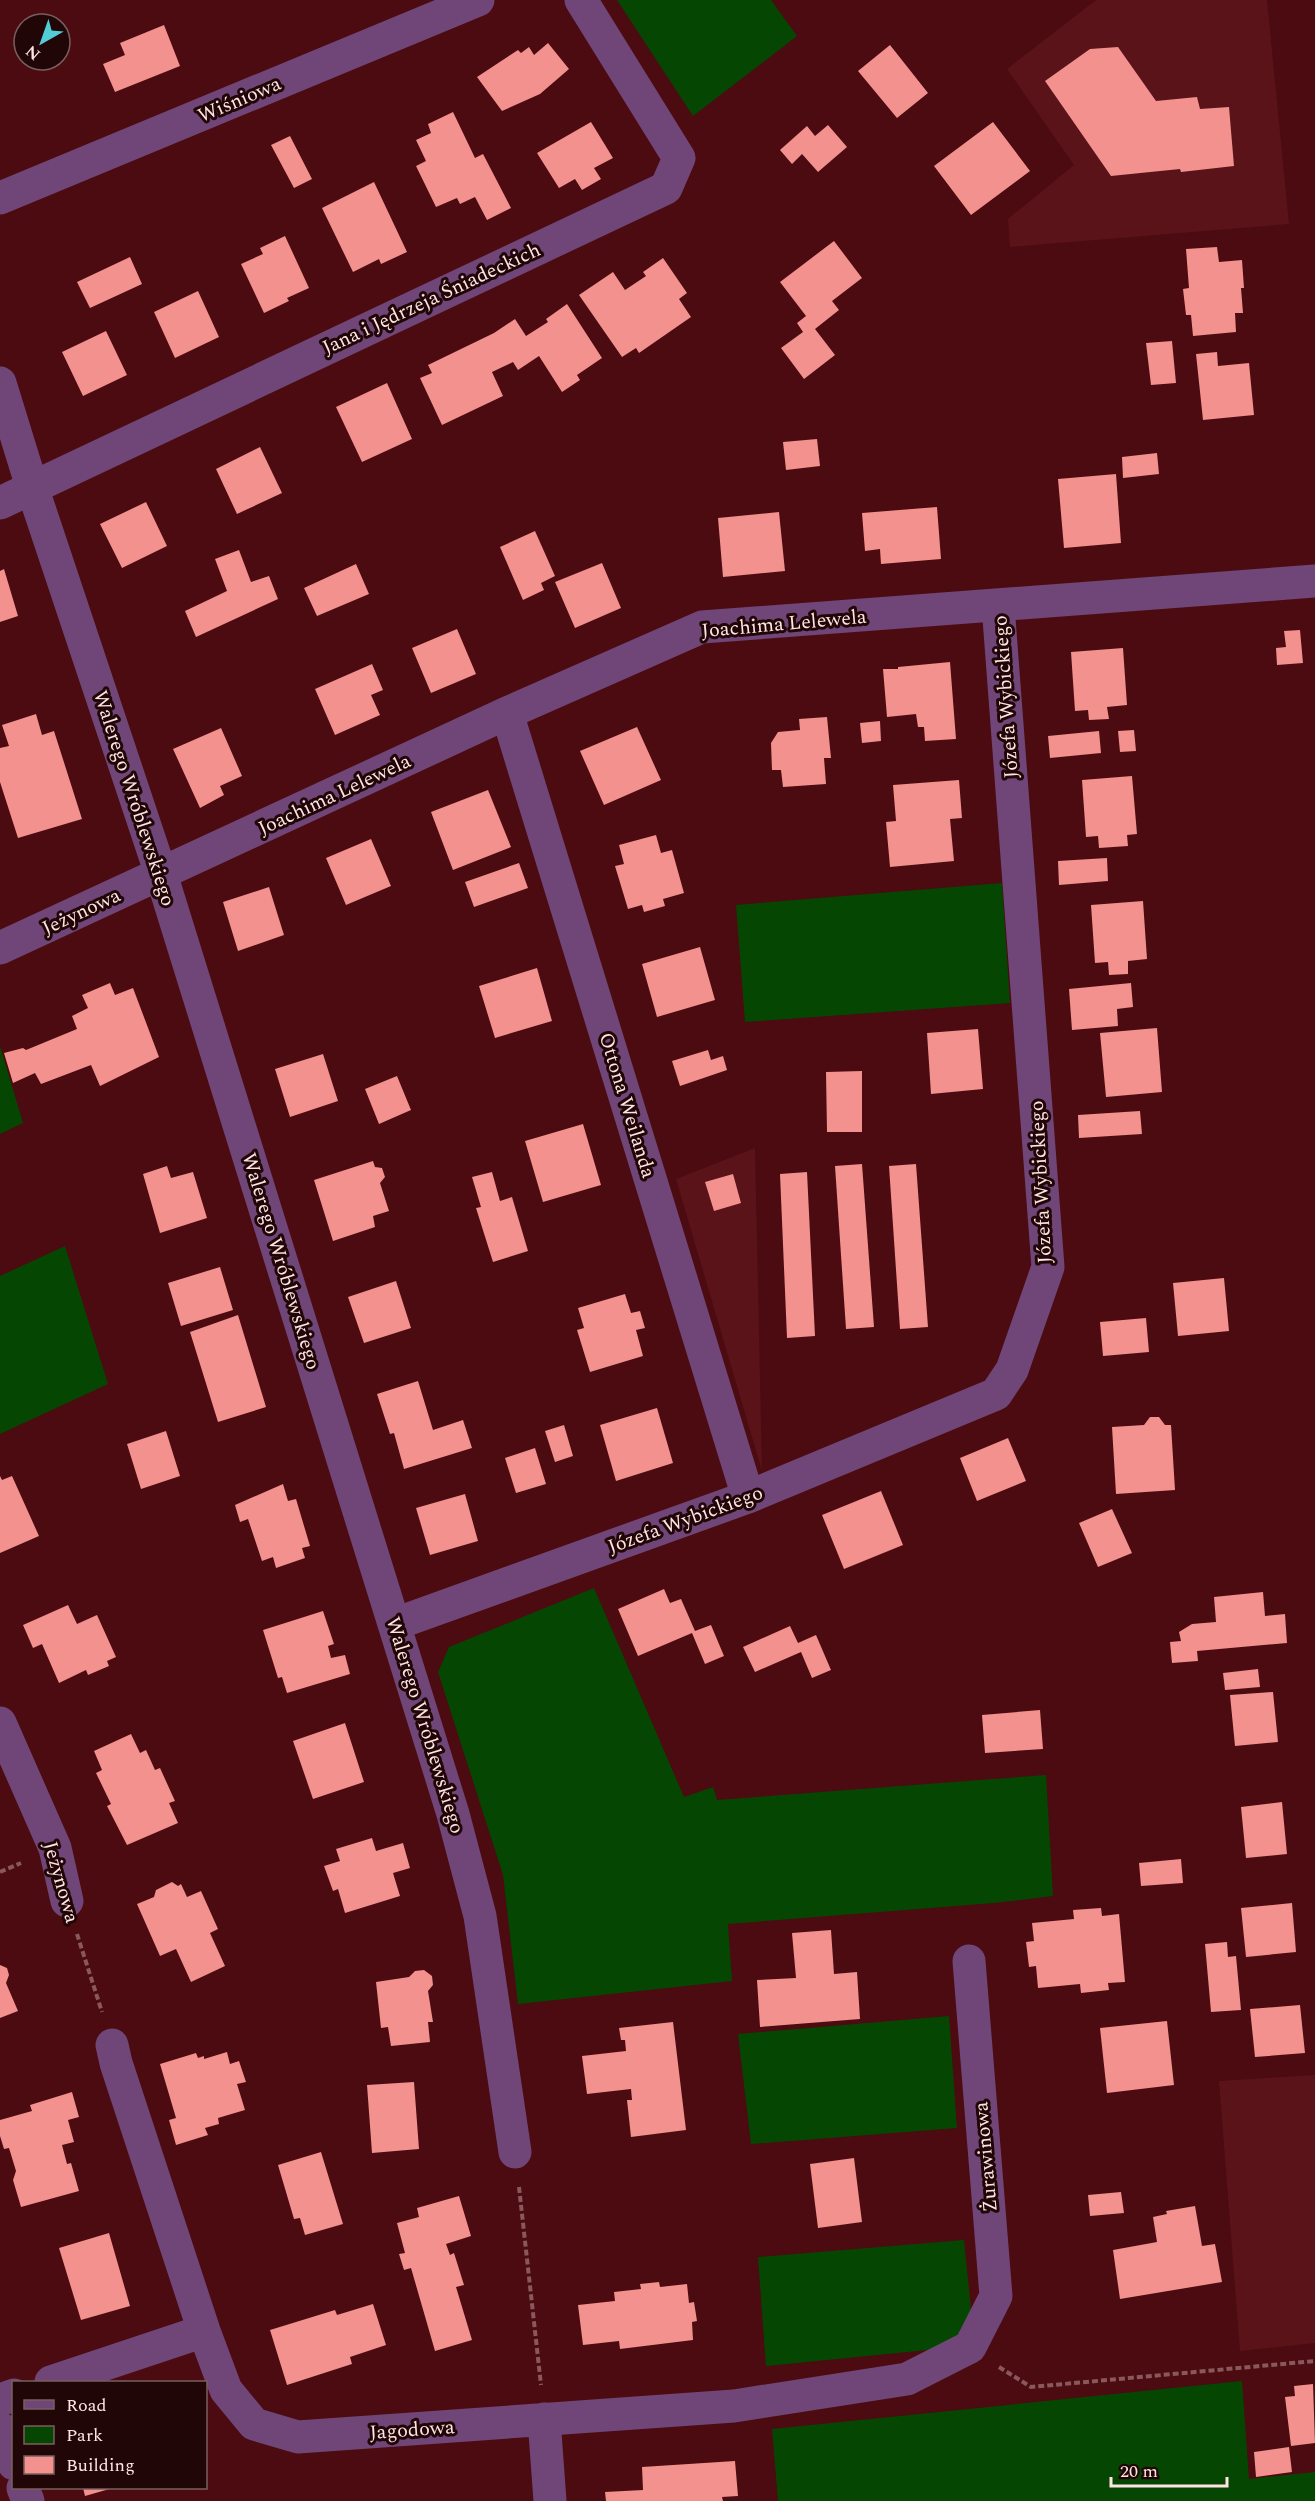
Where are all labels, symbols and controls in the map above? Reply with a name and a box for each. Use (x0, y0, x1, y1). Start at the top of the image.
north arrow (12, 12, 72, 72)
text: N (20, 39, 46, 66)
street label: Wiśniowa (193, 69, 286, 131)
street label: Jana i Jędrzeja Śniadeckich (317, 235, 546, 363)
street label: Joachima Lelewela (700, 602, 868, 646)
street label: Józefa Wybickiego (985, 614, 1027, 779)
street label: Walerego Wróblewskiego (85, 687, 183, 910)
street label: Joachima Lelewela (253, 746, 416, 843)
street label: Jeżynowa (37, 881, 126, 943)
street label: Ottona Weilanda (591, 1029, 664, 1182)
street label: Józefa Wybickiego (1022, 1100, 1060, 1264)
street label: Walerego Wróblewskiego (234, 1149, 328, 1373)
street label: Józefa Wybickiego (604, 1478, 767, 1562)
street label: Walerego Wróblewskiego (378, 1613, 472, 1837)
street label: Jeżynowa (35, 1838, 87, 1927)
street label: Żurawinowa (966, 2100, 1006, 2213)
legend (12, 2381, 207, 2489)
text: Road (66, 2392, 107, 2419)
street label: Jagodowa (368, 2412, 456, 2448)
text: Park (66, 2422, 103, 2449)
scale bar (1111, 2450, 1226, 2488)
text: Building (66, 2452, 135, 2479)
text: 20 m (1120, 2458, 1158, 2485)

